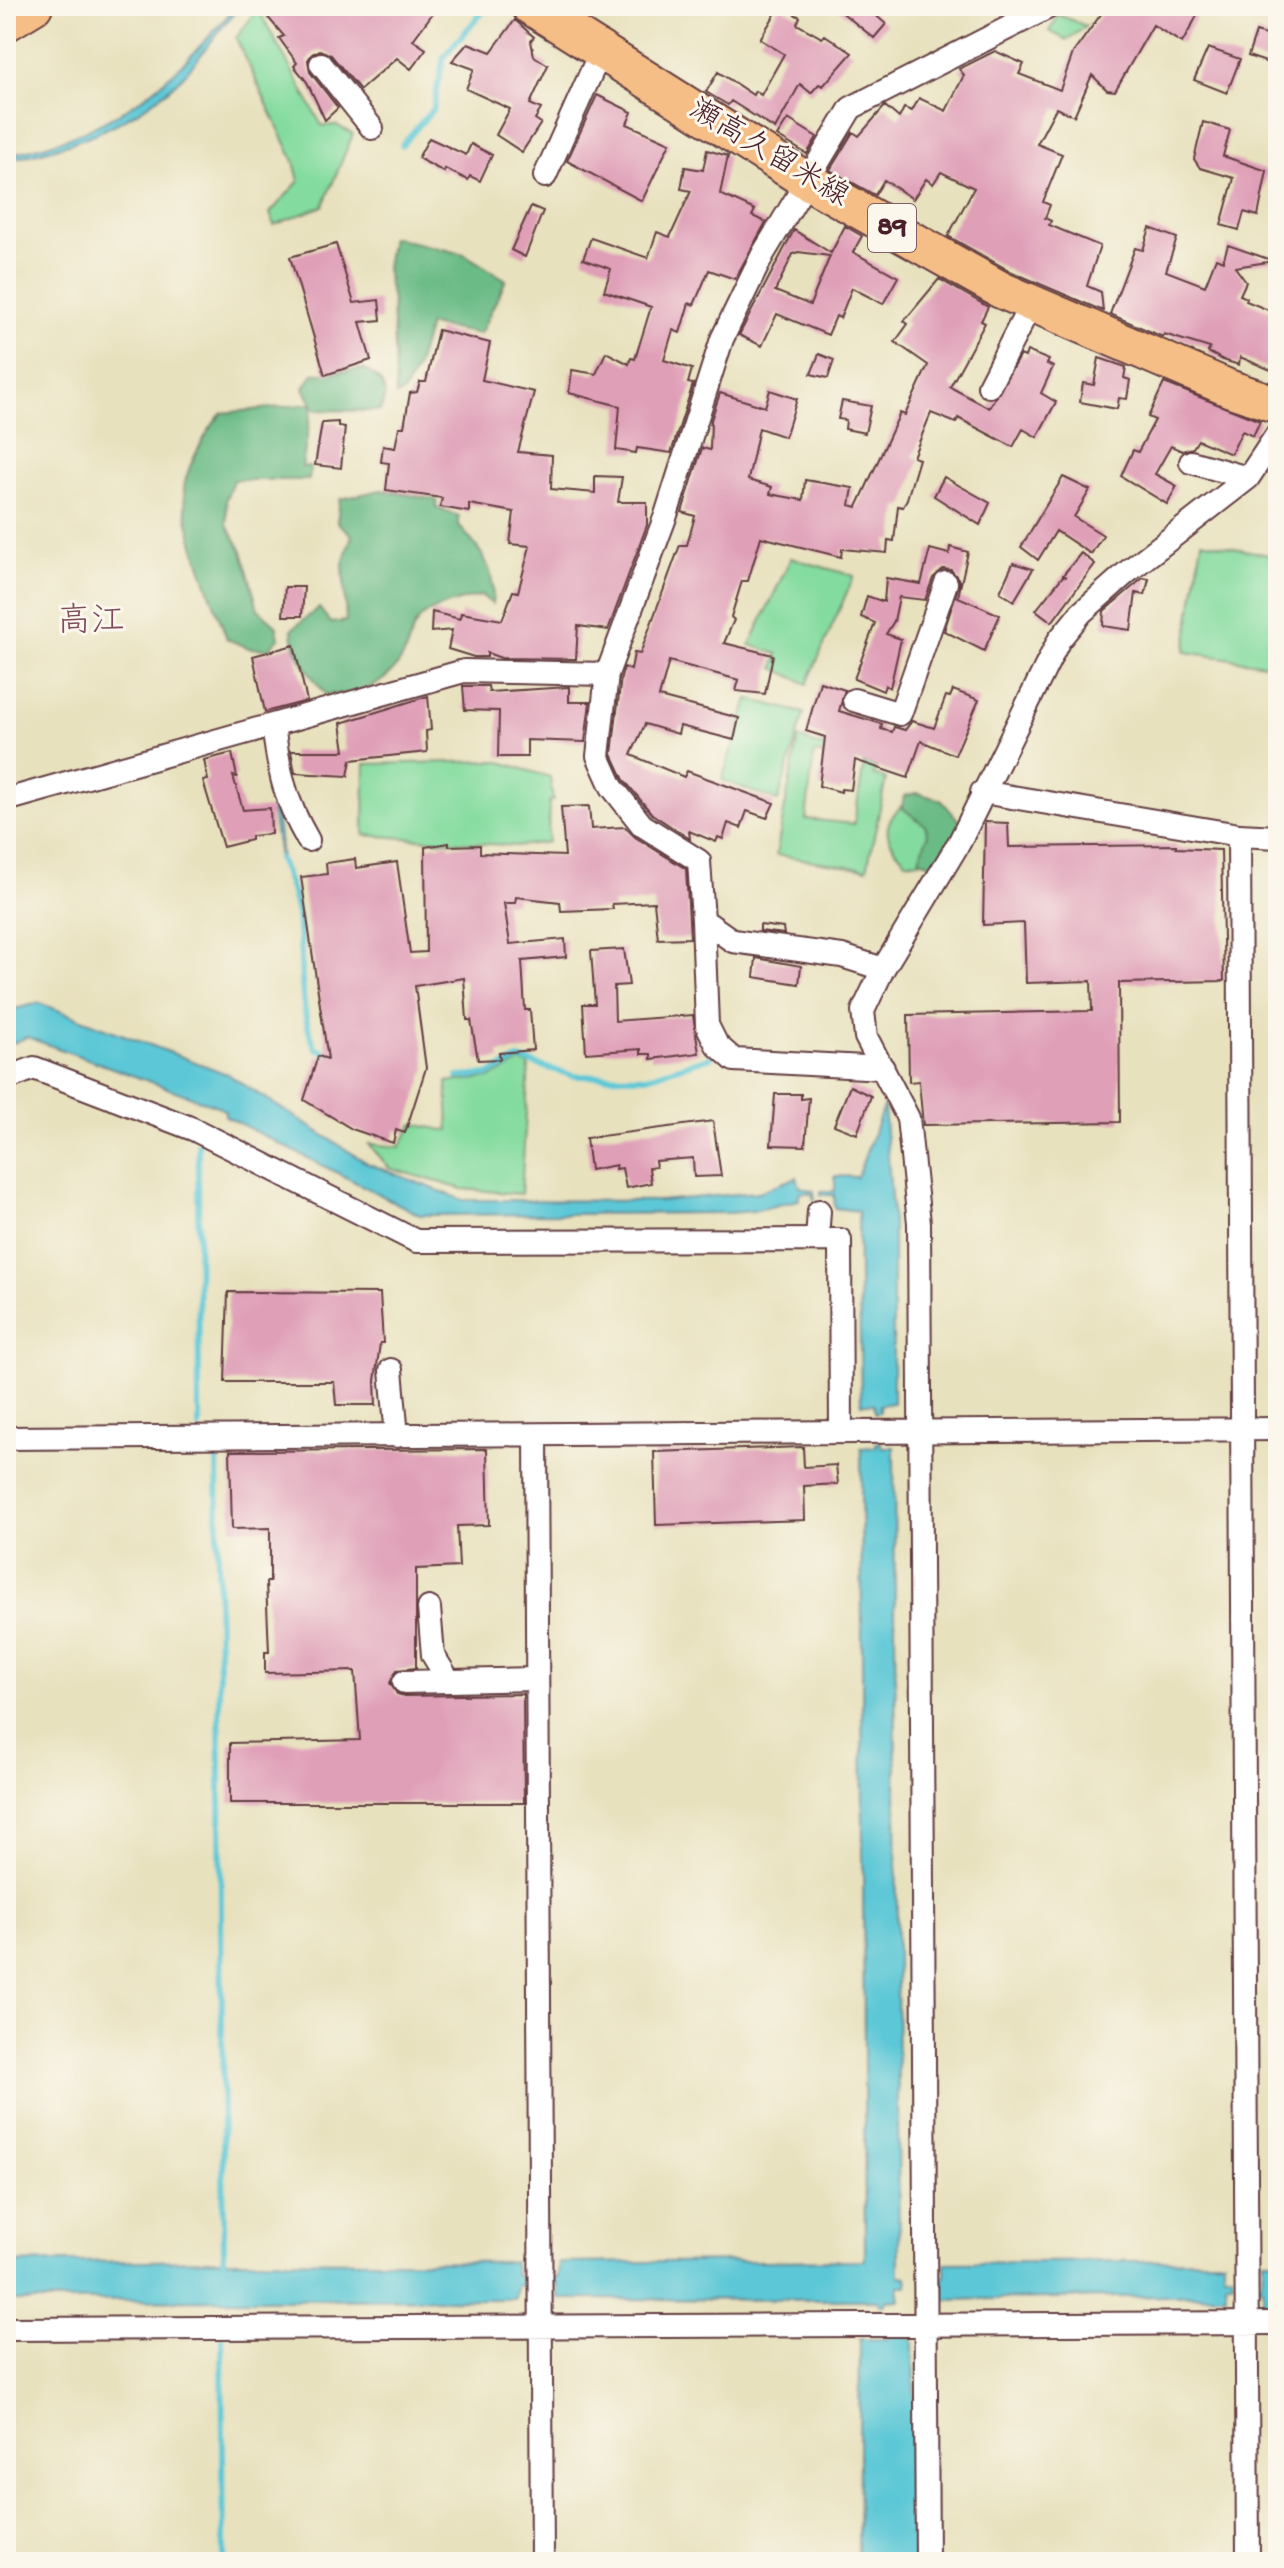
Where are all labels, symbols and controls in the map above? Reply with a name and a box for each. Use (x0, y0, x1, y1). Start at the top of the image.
street label: 瀬高久留米線 (682, 92, 855, 216)
road number: 89 (868, 204, 916, 252)
district label: 高江 (57, 602, 125, 644)

